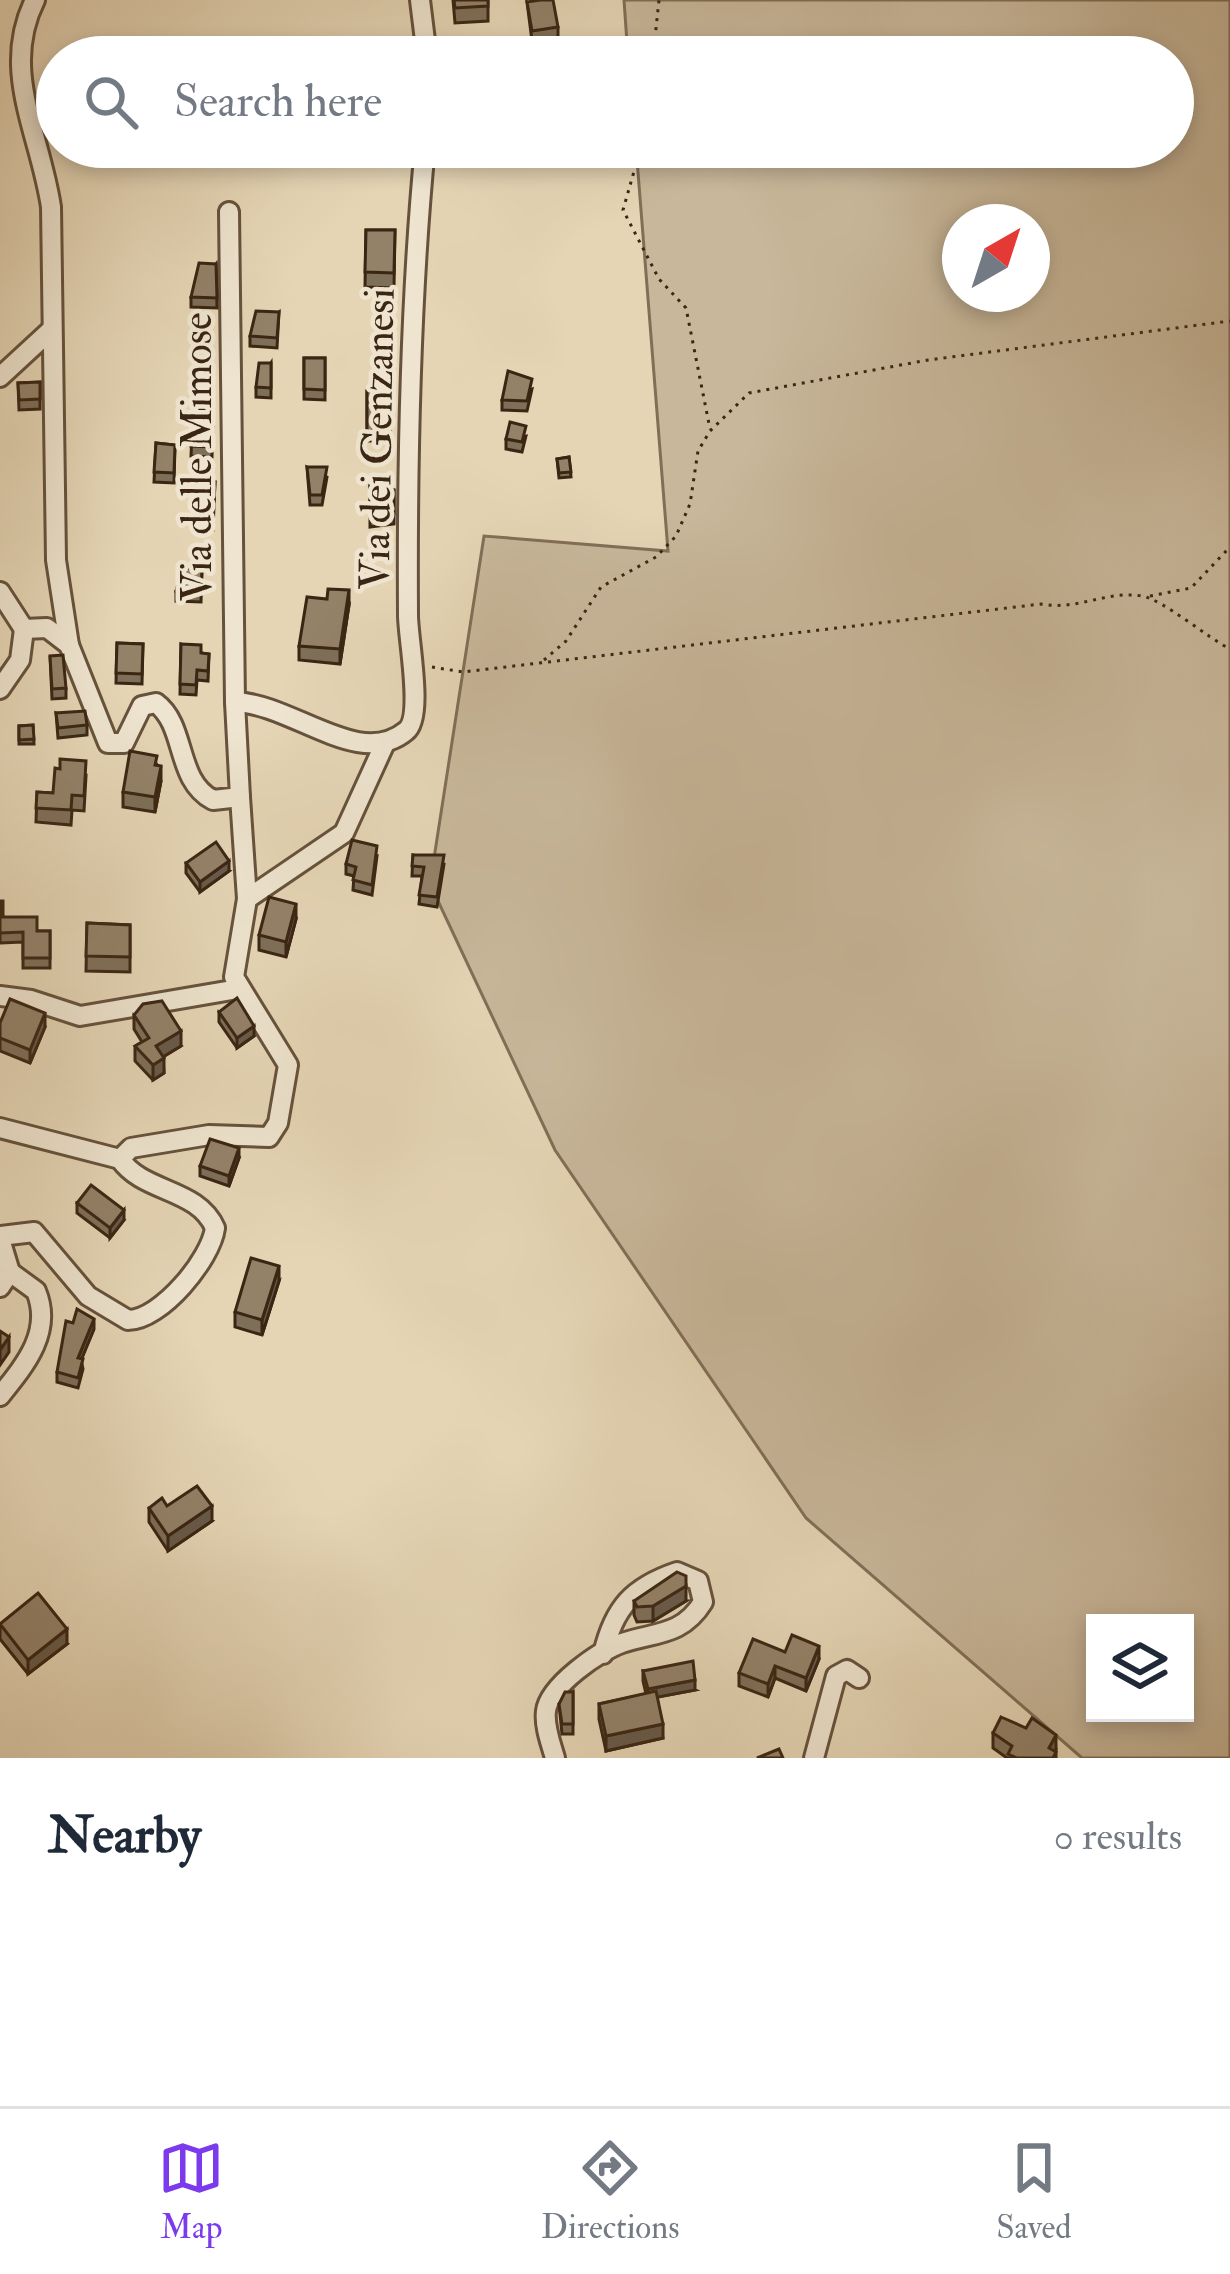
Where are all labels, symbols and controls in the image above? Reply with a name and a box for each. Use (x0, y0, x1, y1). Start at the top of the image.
search box (36, 36, 1194, 168)
icon: search (78, 69, 144, 135)
text: Search here (174, 74, 382, 130)
north arrow (942, 204, 1050, 312)
street label: Via dei Genzanesi (349, 288, 407, 590)
street label: Via delle Mimose (172, 312, 224, 602)
map controls (1086, 1614, 1194, 1722)
button: layers (1086, 1614, 1194, 1722)
text: Nearby (48, 1804, 201, 1868)
text: 0 results (1054, 1812, 1182, 1861)
tab: Map (158, 2135, 224, 2248)
tab: Directions (541, 2135, 680, 2248)
tab: Saved (996, 2135, 1072, 2248)

